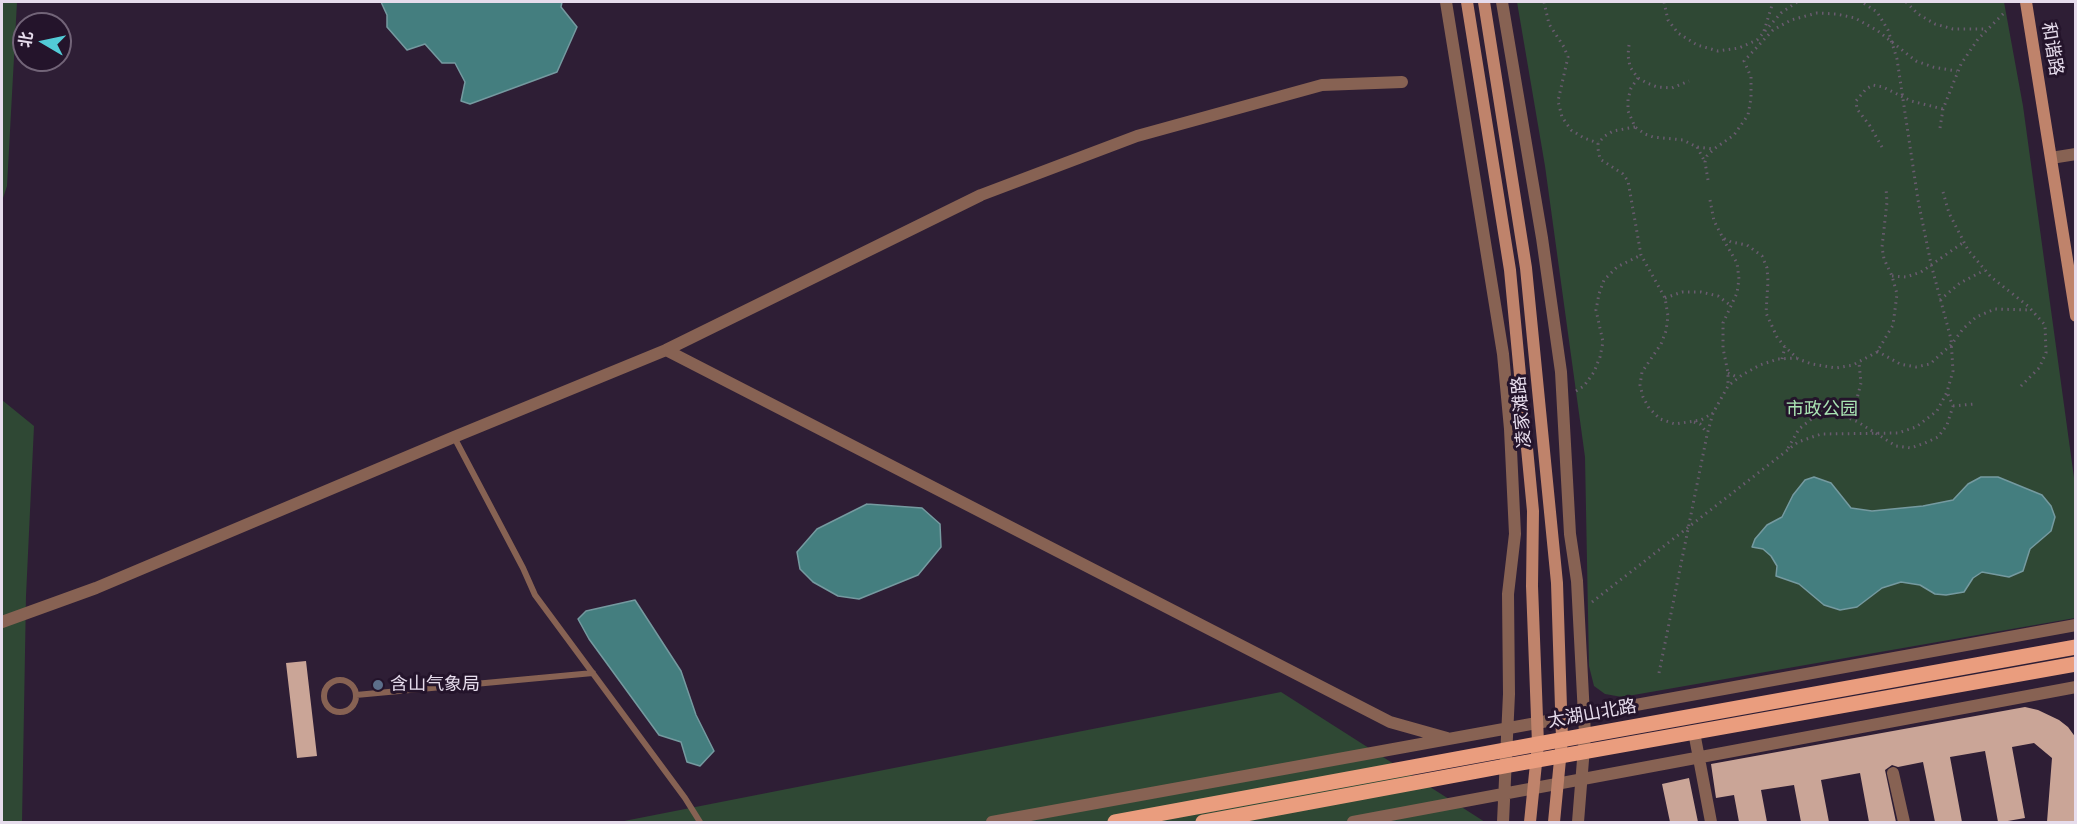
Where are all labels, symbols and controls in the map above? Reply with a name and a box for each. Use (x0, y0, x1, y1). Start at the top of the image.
north arrow (12, 12, 72, 72)
street label: 和谐路 (2037, 21, 2067, 77)
text: 北 (15, 30, 36, 49)
street label: 凌家滩路 (1508, 375, 1536, 449)
park label: 市政公园 (1786, 399, 1858, 421)
place label: 含山气象局 (390, 674, 480, 696)
marker: 含山气象局 (371, 678, 385, 692)
street label: 太湖山北路 (1546, 696, 1638, 732)

